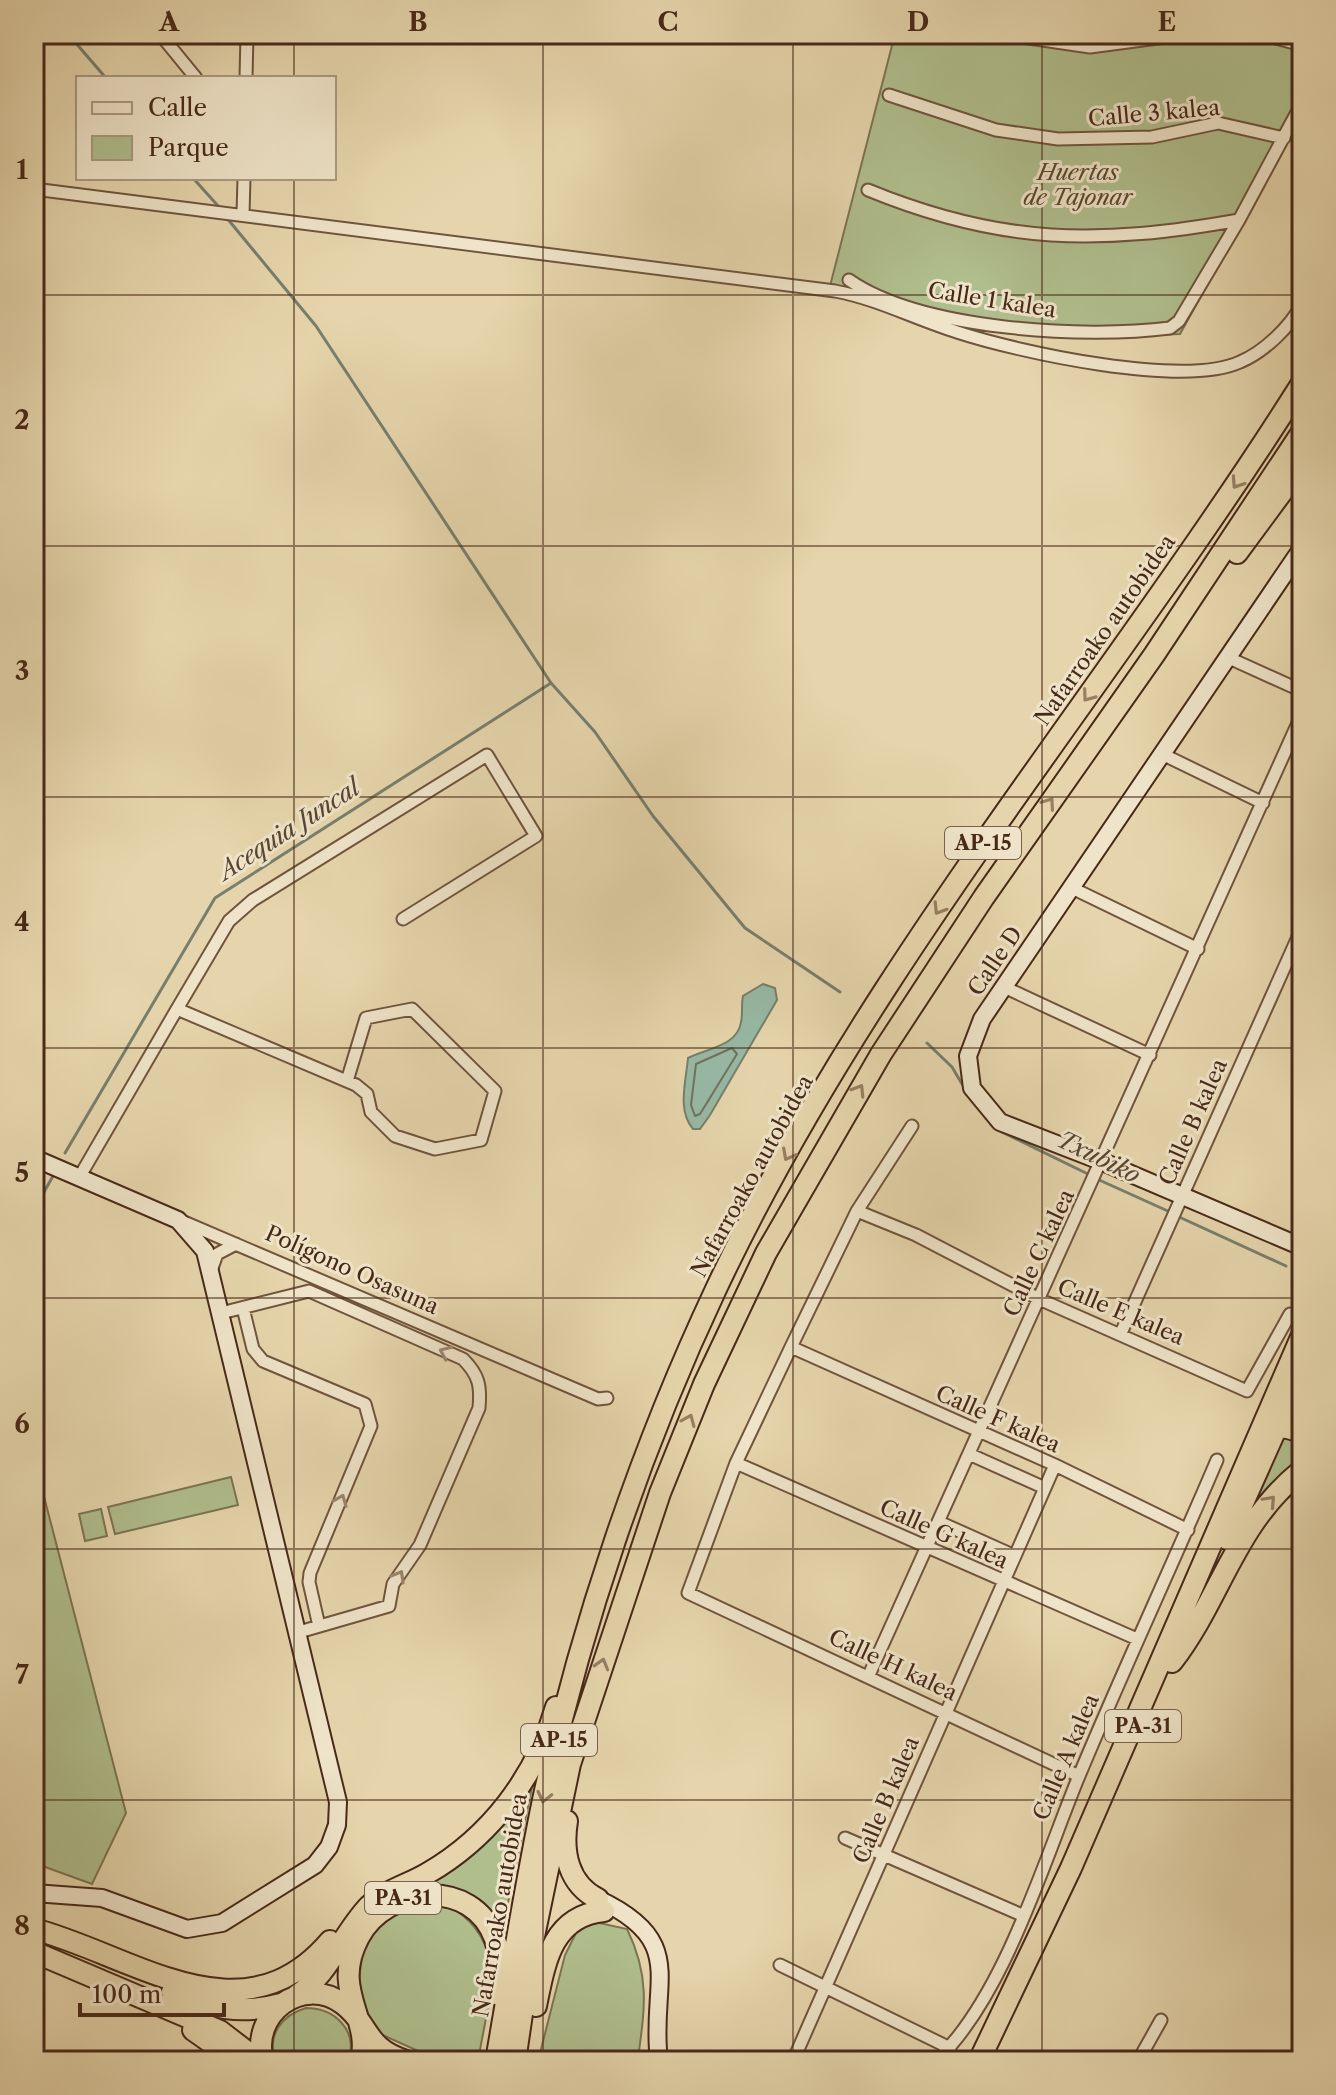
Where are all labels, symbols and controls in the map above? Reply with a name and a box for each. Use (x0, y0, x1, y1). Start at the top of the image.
text: A (158, 6, 180, 38)
text: B (408, 6, 428, 38)
text: C (658, 6, 678, 38)
text: D (907, 6, 929, 38)
text: E (1158, 6, 1176, 38)
legend (76, 76, 336, 180)
text: Calle (148, 93, 207, 122)
street label: Calle 3 kalea (1087, 94, 1221, 132)
text: Parque (148, 133, 229, 162)
text: 1 (16, 154, 28, 186)
park label: Huertas de Tajonar (1023, 159, 1134, 211)
street label: Calle 1 kalea (926, 277, 1058, 324)
text: 2 (14, 404, 30, 436)
one-way arrow (1231, 474, 1246, 489)
street label: Nafarroako autobidea (1029, 529, 1181, 731)
text: 3 (15, 655, 29, 687)
one-way arrow (1083, 688, 1098, 702)
water label: Acequia Juncal (209, 771, 367, 888)
one-way arrow (1039, 798, 1054, 812)
road number: AP-15 (945, 827, 1021, 859)
one-way arrow (933, 900, 948, 915)
text: 4 (14, 906, 30, 938)
street label: Calle D (962, 921, 1028, 1001)
street label: Calle B kalea (1153, 1054, 1233, 1189)
street label: Nafarroako autobidea (685, 1070, 819, 1282)
one-way arrow (849, 1084, 865, 1099)
water label: Txubiko (1053, 1125, 1145, 1189)
one-way arrow (783, 1146, 798, 1161)
text: 5 (15, 1157, 29, 1189)
street label: Calle C kalea (998, 1185, 1080, 1321)
street label: Polígono Osasuna (261, 1220, 443, 1320)
street label: Calle E kalea (1054, 1273, 1189, 1351)
one-way arrow (439, 1345, 454, 1361)
street label: Calle F kalea (931, 1380, 1065, 1459)
text: 6 (14, 1408, 30, 1440)
one-way arrow (679, 1414, 695, 1428)
one-way arrow (331, 1494, 347, 1508)
street label: Calle G kalea (876, 1494, 1013, 1575)
one-way arrow (1260, 1495, 1275, 1510)
one-way arrow (390, 1569, 405, 1584)
street label: Calle H kalea (824, 1623, 962, 1707)
one-way arrow (593, 1657, 609, 1671)
text: 7 (15, 1659, 29, 1691)
street label: Calle A kalea (1027, 1689, 1105, 1824)
road number: PA-31 (1105, 1710, 1181, 1742)
road number: AP-15 (521, 1724, 597, 1756)
street label: Calle B kalea (847, 1732, 925, 1868)
one-way arrow (537, 1790, 554, 1803)
street label: Nafarroako autobidea (467, 1791, 533, 2019)
road number: PA-31 (365, 1882, 441, 1914)
text: 8 (14, 1910, 30, 1942)
scale bar (80, 1967, 224, 2017)
text: 100 m (92, 1980, 161, 2009)

